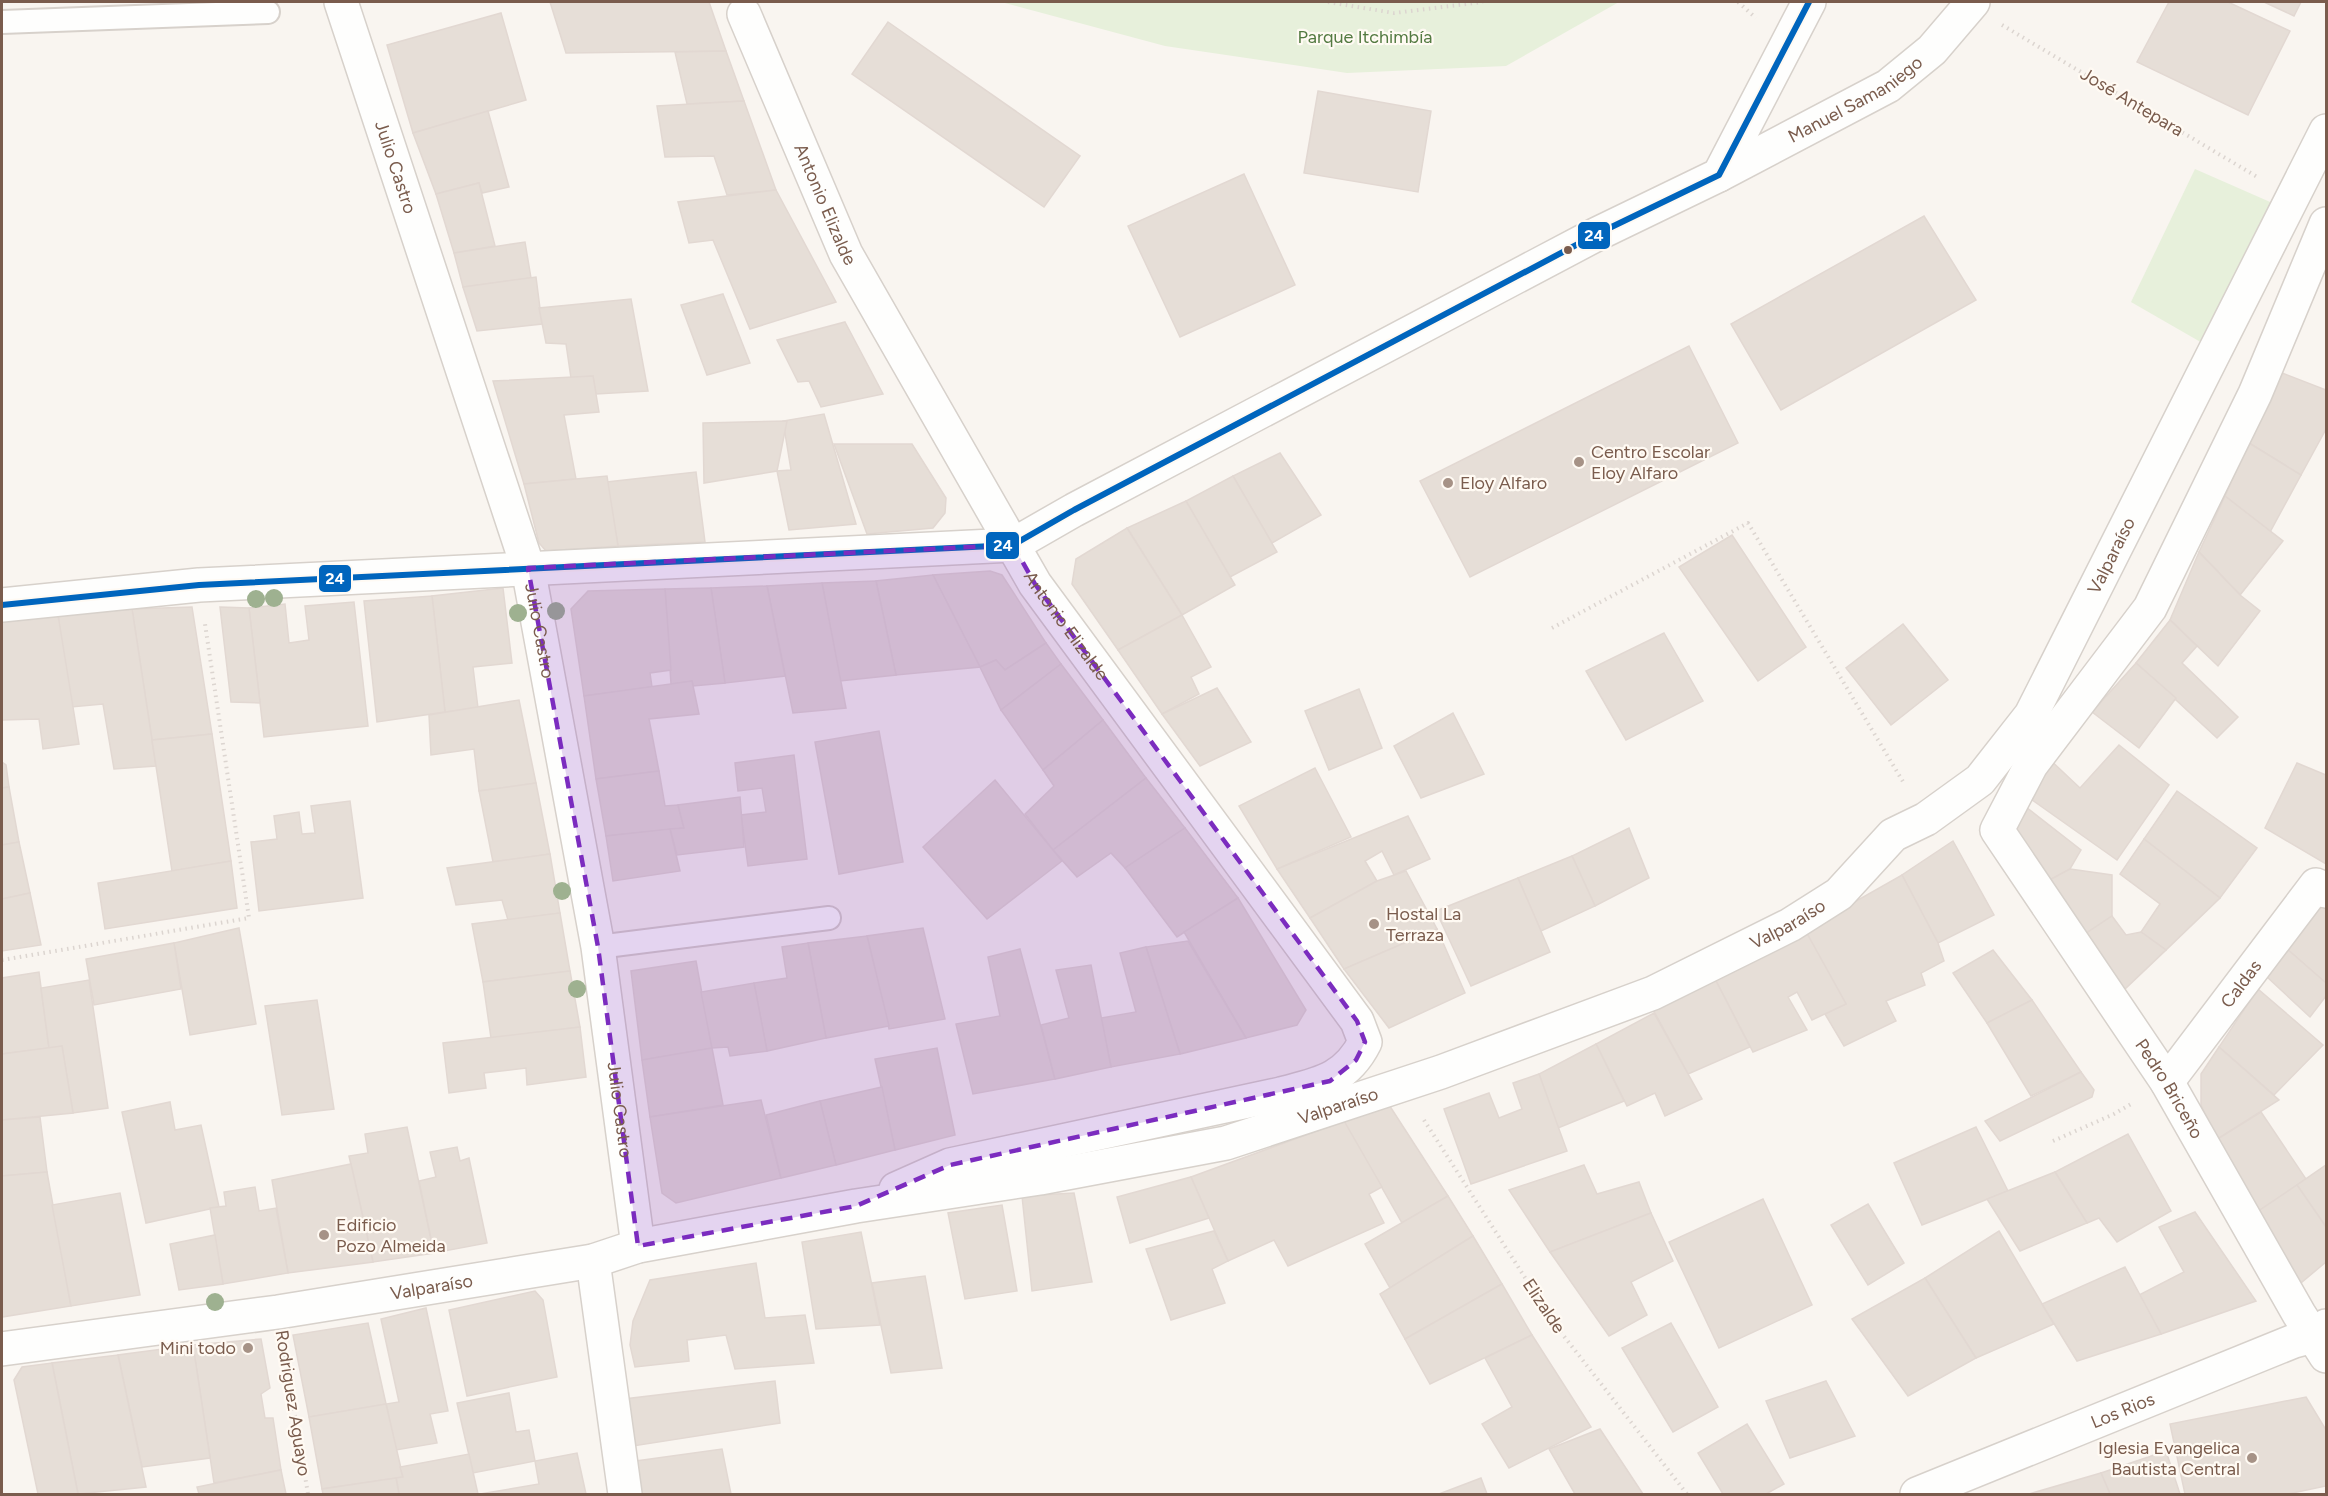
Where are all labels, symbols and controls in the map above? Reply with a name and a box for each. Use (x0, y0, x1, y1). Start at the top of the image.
park label: Parque Itchimbía (1297, 26, 1433, 48)
street label: Manuel Samaniego (1784, 51, 1927, 148)
street label: José Antepara (2076, 63, 2188, 141)
street label: Julio Castro (370, 118, 421, 216)
street label: Antonio Elizalde (789, 140, 861, 269)
line badge: 24 (1577, 221, 1611, 250)
text: 24 (1584, 226, 1604, 245)
unlabelled marker (1562, 244, 1574, 256)
place label: Centro Escolar Eloy Alfaro (1591, 441, 1710, 484)
marker: Centro Escolar Eloy Alfaro (1572, 455, 1586, 469)
place label: Eloy Alfaro (1460, 472, 1547, 494)
marker: Eloy Alfaro (1441, 476, 1455, 490)
street label: Valparaíso (2083, 514, 2140, 598)
line badge: 24 (985, 531, 1020, 560)
text: 24 (993, 536, 1013, 555)
line badge: 24 (318, 564, 352, 593)
street label: Antonio Elizalde (1019, 567, 1113, 685)
text: 24 (325, 569, 345, 588)
street label: Julio Castro (520, 581, 559, 680)
street label: Valparaíso (1746, 894, 1830, 954)
place label: Hostal La Terraza (1386, 903, 1461, 946)
marker: Hostal La Terraza (1367, 917, 1381, 931)
street label: Caldas (2216, 956, 2266, 1012)
street label: Pedro Briceño (2130, 1035, 2208, 1143)
street label: Julio Castro (603, 1061, 637, 1159)
street label: Valparaíso (1295, 1083, 1381, 1129)
place label: Edificio Pozo Almeida (336, 1214, 446, 1257)
marker: Edificio Pozo Almeida (317, 1228, 331, 1242)
street label: Valparaíso (389, 1270, 474, 1305)
street label: Elizalde (1518, 1274, 1570, 1338)
street label: Rodriguez Aguayo (271, 1328, 315, 1478)
place label: Mini todo (160, 1337, 236, 1359)
marker: Mini todo (241, 1341, 255, 1355)
street label: Los Rios (2088, 1388, 2158, 1433)
place label: Iglesia Evangelica Bautista Central (2098, 1437, 2240, 1480)
marker: Iglesia Evangelica Bautista Central (2245, 1451, 2259, 1465)

